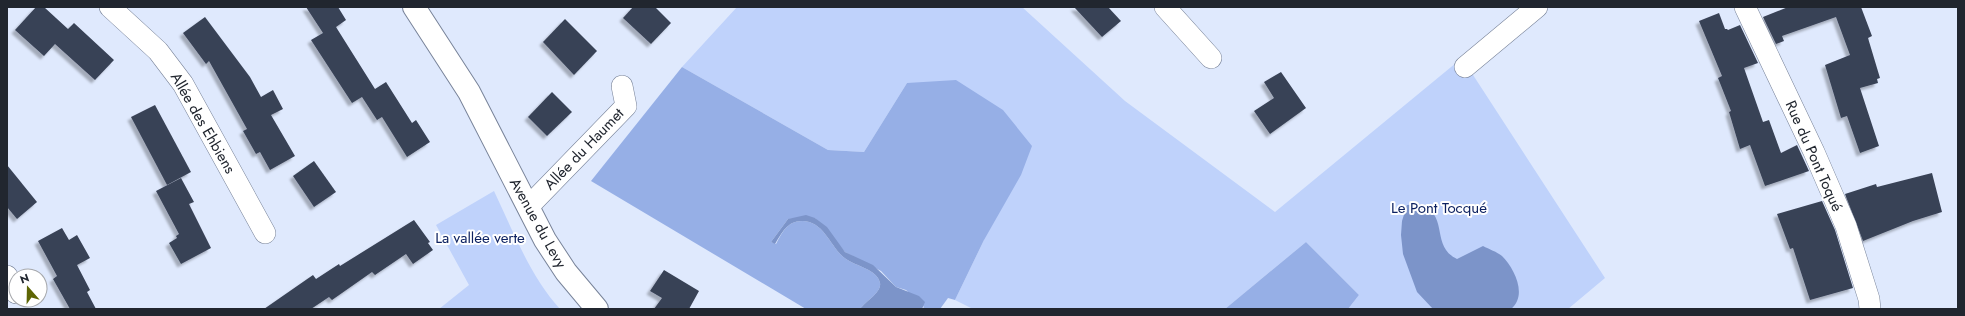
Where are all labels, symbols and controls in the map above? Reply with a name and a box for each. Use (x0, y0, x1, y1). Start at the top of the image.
street label: Allée des Ehbiens (165, 68, 241, 178)
street label: Rue du Pont Toqué (1780, 97, 1848, 215)
street label: Allée du Haumet (539, 103, 629, 195)
street label: Avenue du Levy (504, 174, 572, 272)
park label: Le Pont Tocqué (1391, 197, 1487, 219)
park label: La vallée verte (435, 227, 525, 249)
north arrow (8, 268, 48, 308)
text: N (18, 270, 31, 288)

